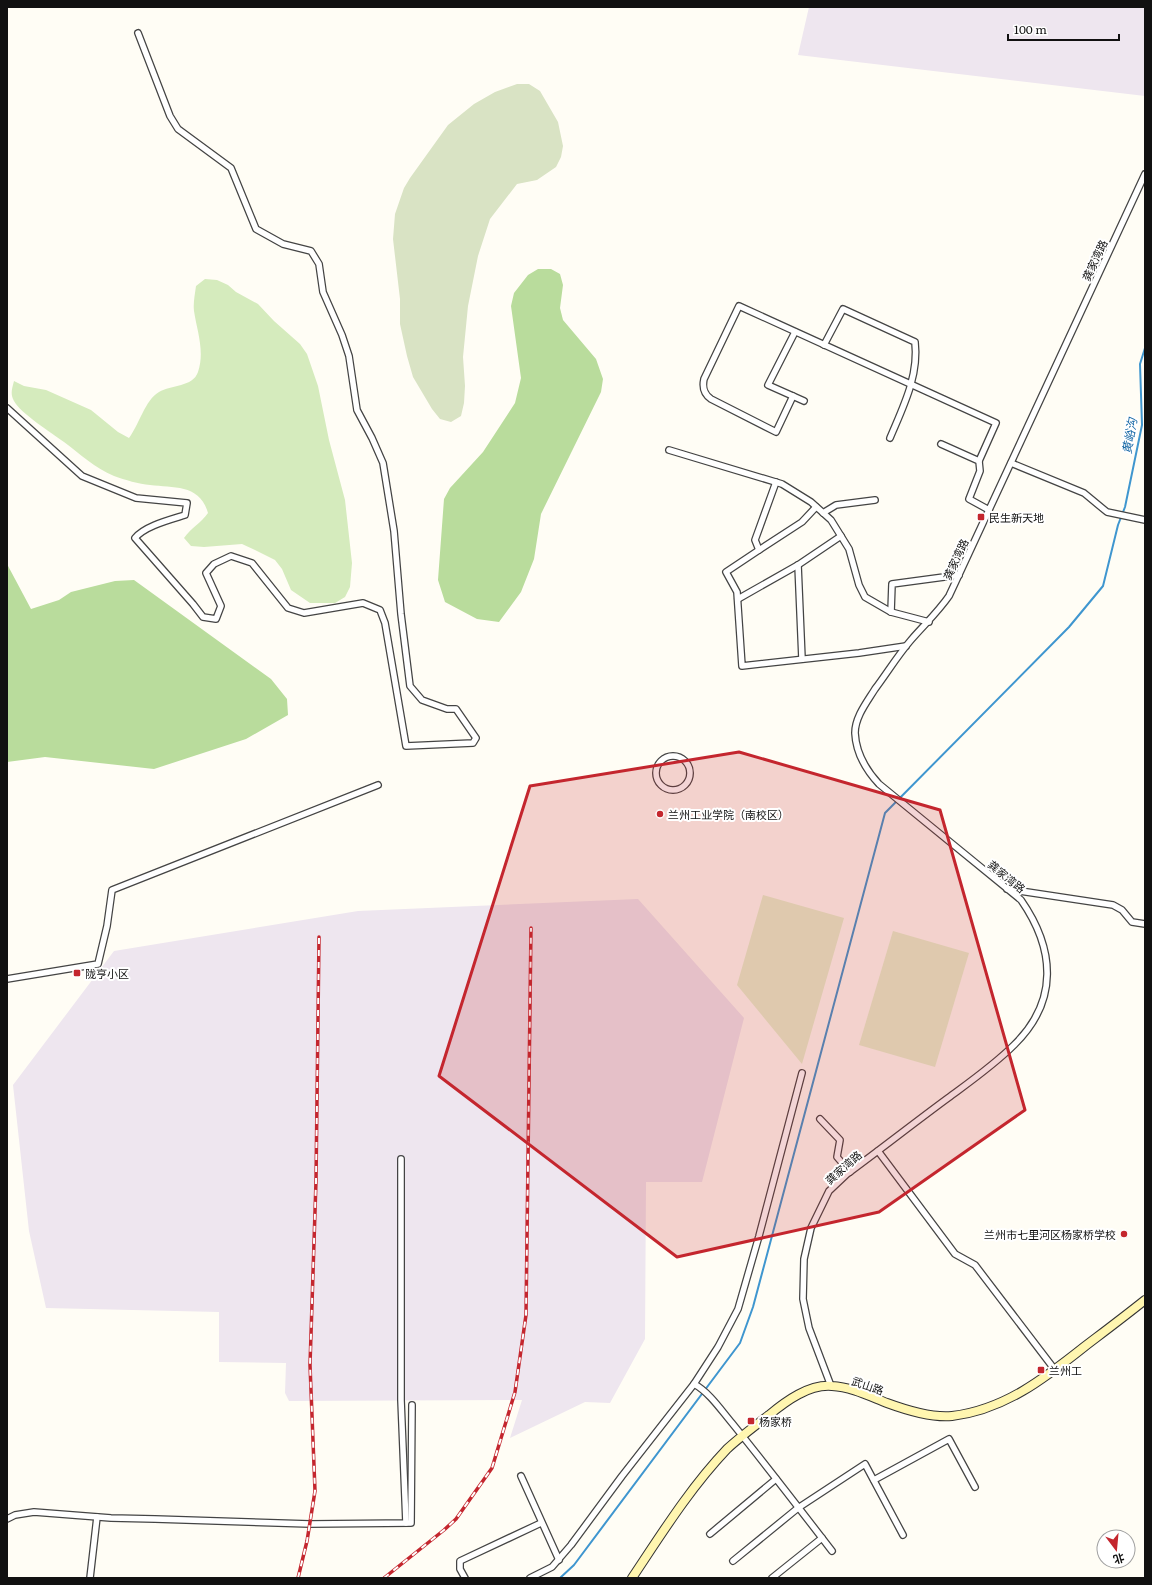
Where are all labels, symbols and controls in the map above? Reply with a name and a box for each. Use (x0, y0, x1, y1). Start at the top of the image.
scale bar (1008, 16, 1119, 42)
text: 100 m (1014, 20, 1047, 38)
street label: 龚家湾路 (1077, 237, 1111, 283)
water label: 黄峪沟 (1117, 415, 1141, 455)
place label: 民生新天地 (989, 509, 1044, 525)
marker: 民生新天地 (976, 512, 986, 522)
street label: 龚家湾路 (938, 536, 972, 582)
place label: 兰州工业学院（南校区） (668, 806, 789, 822)
marker: 兰州工业学院（南校区） (655, 809, 665, 819)
street label: 龚家湾路 (985, 856, 1029, 896)
place label: 陇亨小区 (85, 965, 129, 981)
marker: 陇亨小区 (72, 968, 82, 978)
street label: 龚家湾路 (821, 1147, 865, 1187)
place label: 兰州市七里河区杨家桥学校 (984, 1226, 1116, 1242)
marker: 兰州市七里河区杨家桥学校 (1119, 1229, 1129, 1239)
place label: 兰州工 (1049, 1362, 1082, 1378)
marker: 兰州工 (1036, 1365, 1046, 1375)
street label: 武山路 (850, 1372, 886, 1398)
place label: 杨家桥 (759, 1413, 792, 1429)
marker: 杨家桥 (746, 1416, 756, 1426)
north arrow (1096, 1529, 1136, 1569)
text: 北 (1112, 1550, 1127, 1569)

